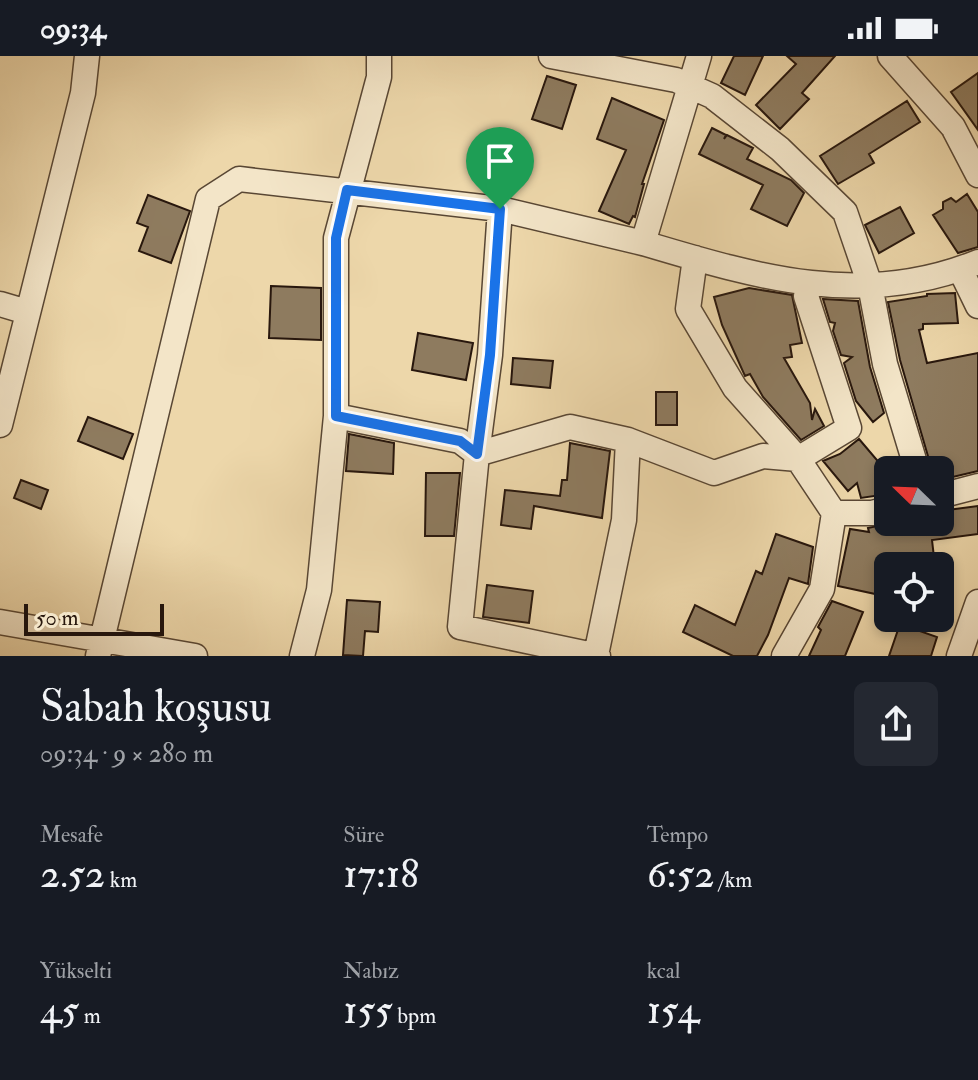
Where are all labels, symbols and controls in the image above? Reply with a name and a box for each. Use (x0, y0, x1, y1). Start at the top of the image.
text: 09:34 (40, 10, 106, 47)
pin (466, 127, 534, 209)
icon: arrive (478, 139, 522, 183)
north arrow (874, 456, 954, 536)
map controls (874, 456, 954, 632)
button: locate (874, 552, 954, 632)
scale bar (24, 600, 164, 636)
text: 50 m (36, 604, 78, 632)
text: Sabah koşusu (40, 680, 272, 735)
button: share (854, 682, 938, 766)
text: 09:34 · 9 × 280 m (40, 738, 213, 770)
text: Mesafe (40, 821, 103, 849)
text: Süre (343, 821, 384, 849)
text: Tempo (647, 821, 708, 849)
text: 2.52 (40, 849, 105, 900)
text: 17:18 (343, 849, 419, 900)
text: 6:52 (647, 849, 714, 900)
text: km (105, 866, 137, 894)
text: /km (714, 866, 752, 894)
text: Yükselti (40, 957, 112, 985)
text: Nabız (343, 957, 399, 985)
text: kcal (647, 957, 680, 985)
text: 45 (40, 985, 79, 1036)
text: 155 (343, 985, 393, 1036)
text: 154 (647, 985, 699, 1036)
text: m (79, 1002, 101, 1030)
text: bpm (393, 1002, 436, 1030)

